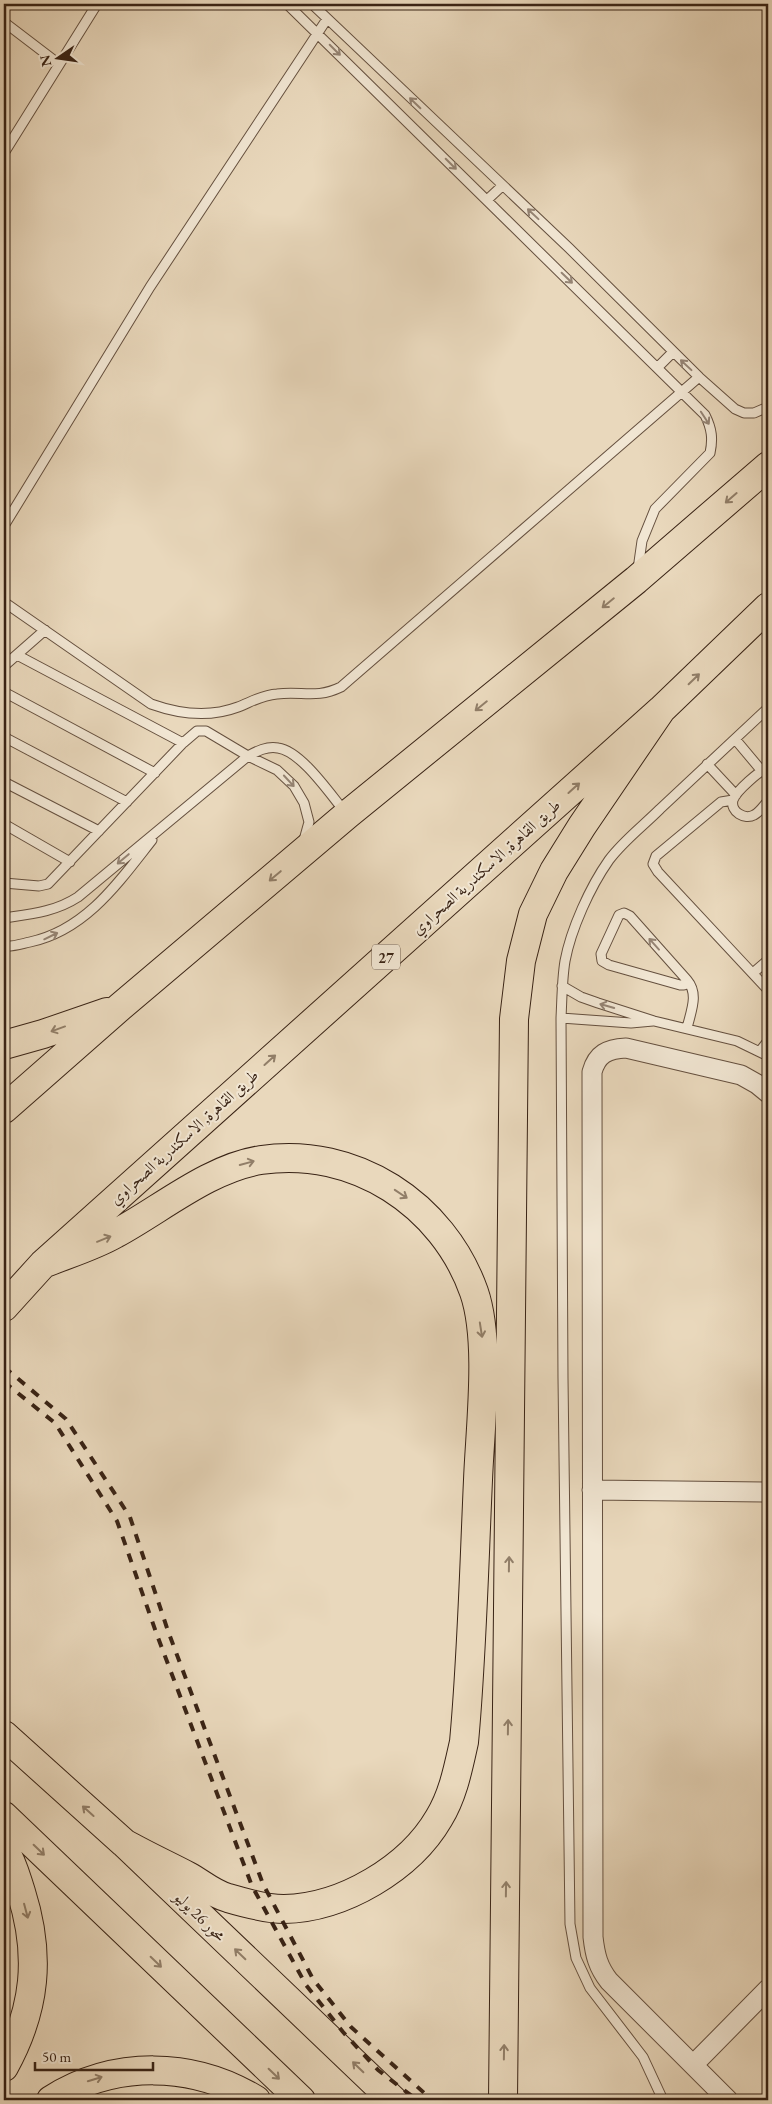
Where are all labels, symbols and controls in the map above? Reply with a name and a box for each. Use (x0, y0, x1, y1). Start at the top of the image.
north arrow (32, 32, 82, 82)
one-way arrow (329, 44, 341, 56)
text: N (35, 53, 55, 68)
one-way arrow (408, 97, 421, 109)
one-way arrow (445, 158, 457, 170)
one-way arrow (526, 208, 539, 220)
one-way arrow (561, 272, 573, 284)
one-way arrow (680, 359, 693, 371)
one-way arrow (700, 411, 711, 425)
one-way arrow (725, 492, 738, 504)
one-way arrow (601, 598, 614, 609)
one-way arrow (688, 673, 700, 685)
one-way arrow (475, 700, 488, 711)
one-way arrow (283, 775, 295, 788)
one-way arrow (567, 782, 580, 794)
street label: طريق القاهرة, الاسكندرية الصحراوي (407, 794, 566, 941)
one-way arrow (117, 853, 130, 865)
one-way arrow (269, 870, 282, 882)
one-way arrow (43, 930, 58, 940)
one-way arrow (649, 937, 660, 950)
road number: 27 (372, 944, 400, 970)
one-way arrow (600, 1000, 616, 1010)
one-way arrow (50, 1025, 66, 1034)
one-way arrow (264, 1054, 277, 1066)
street label: طريق القاهرة, الاسكندرية الصحراوي (105, 1064, 264, 1211)
one-way arrow (239, 1158, 255, 1168)
one-way arrow (394, 1189, 408, 1199)
one-way arrow (96, 1234, 111, 1243)
one-way arrow (476, 1321, 486, 1337)
one-way arrow (504, 1556, 514, 1572)
one-way arrow (503, 1719, 513, 1735)
one-way arrow (81, 1805, 94, 1816)
one-way arrow (33, 1844, 45, 1856)
one-way arrow (501, 1881, 511, 1898)
street label: محور 26 يوليو (168, 1885, 231, 1946)
one-way arrow (22, 1903, 32, 1919)
one-way arrow (234, 1948, 247, 1960)
one-way arrow (150, 1956, 163, 1968)
scale bar (35, 2039, 152, 2071)
one-way arrow (499, 2044, 508, 2060)
text: 50 m (42, 2047, 71, 2066)
one-way arrow (351, 2061, 364, 2073)
one-way arrow (267, 2068, 279, 2080)
one-way arrow (86, 2074, 102, 2084)

